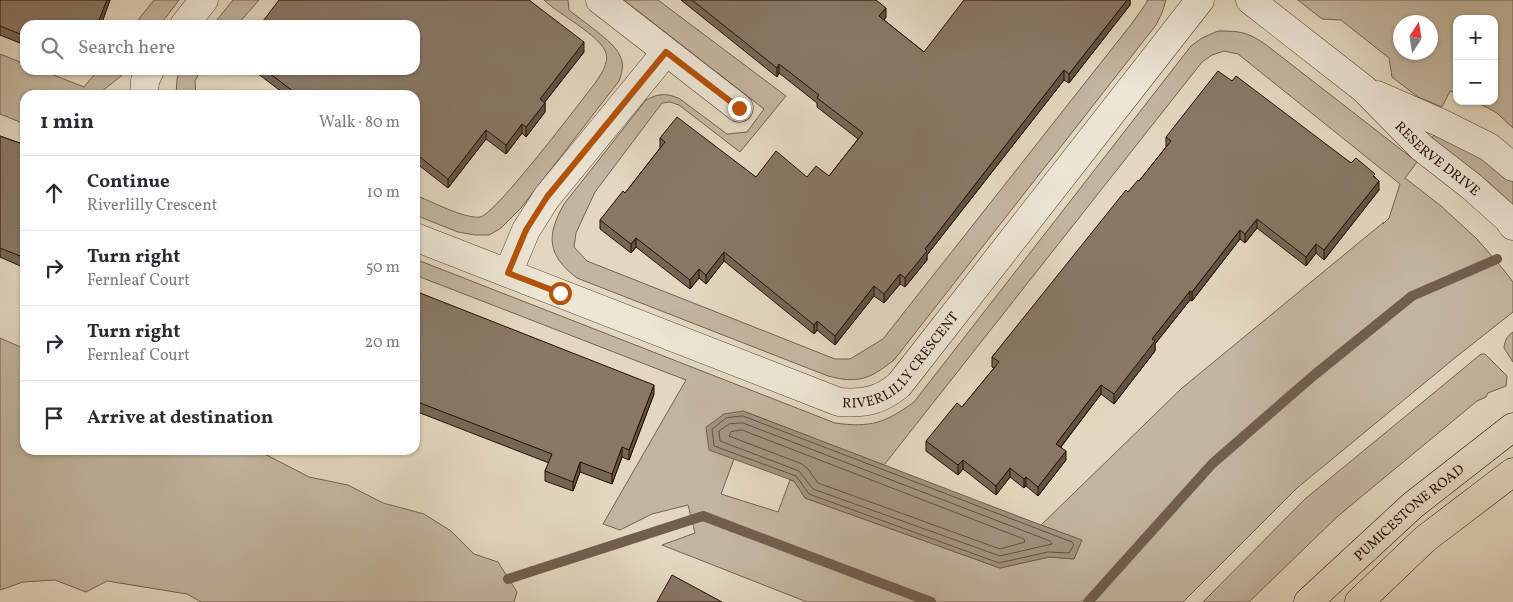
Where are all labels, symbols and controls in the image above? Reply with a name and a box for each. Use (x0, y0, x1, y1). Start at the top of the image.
north arrow (1393, 15, 1438, 60)
map controls (1453, 15, 1498, 105)
button: + (1453, 15, 1498, 60)
search box (20, 20, 420, 75)
icon: search (38, 34, 66, 62)
text: Search here (78, 35, 175, 61)
button: − (1453, 60, 1498, 105)
route end (728, 97, 751, 120)
text: 1 min (40, 108, 94, 137)
text: Walk · 80 m (319, 112, 400, 134)
street label: RESERVE DRIVE (1390, 118, 1484, 201)
text: Continue (87, 169, 170, 195)
icon: ahead (40, 179, 68, 207)
text: 10 m (367, 182, 400, 204)
text: Riverlilly Crescent (87, 195, 217, 217)
text: Turn right (87, 244, 180, 270)
icon: right (40, 254, 68, 282)
text: 50 m (366, 257, 400, 279)
text: Fernleaf Court (87, 270, 190, 292)
route start (549, 282, 572, 305)
street label: RIVERLILLY CRESCENT (842, 308, 964, 414)
text: Turn right (87, 319, 180, 345)
icon: right (40, 329, 68, 357)
text: 20 m (365, 332, 400, 354)
text: Fernleaf Court (87, 345, 190, 367)
icon: arrive (40, 404, 68, 432)
text: Arrive at destination (87, 405, 273, 431)
street label: PUMICESTONE ROAD (1350, 461, 1469, 566)

